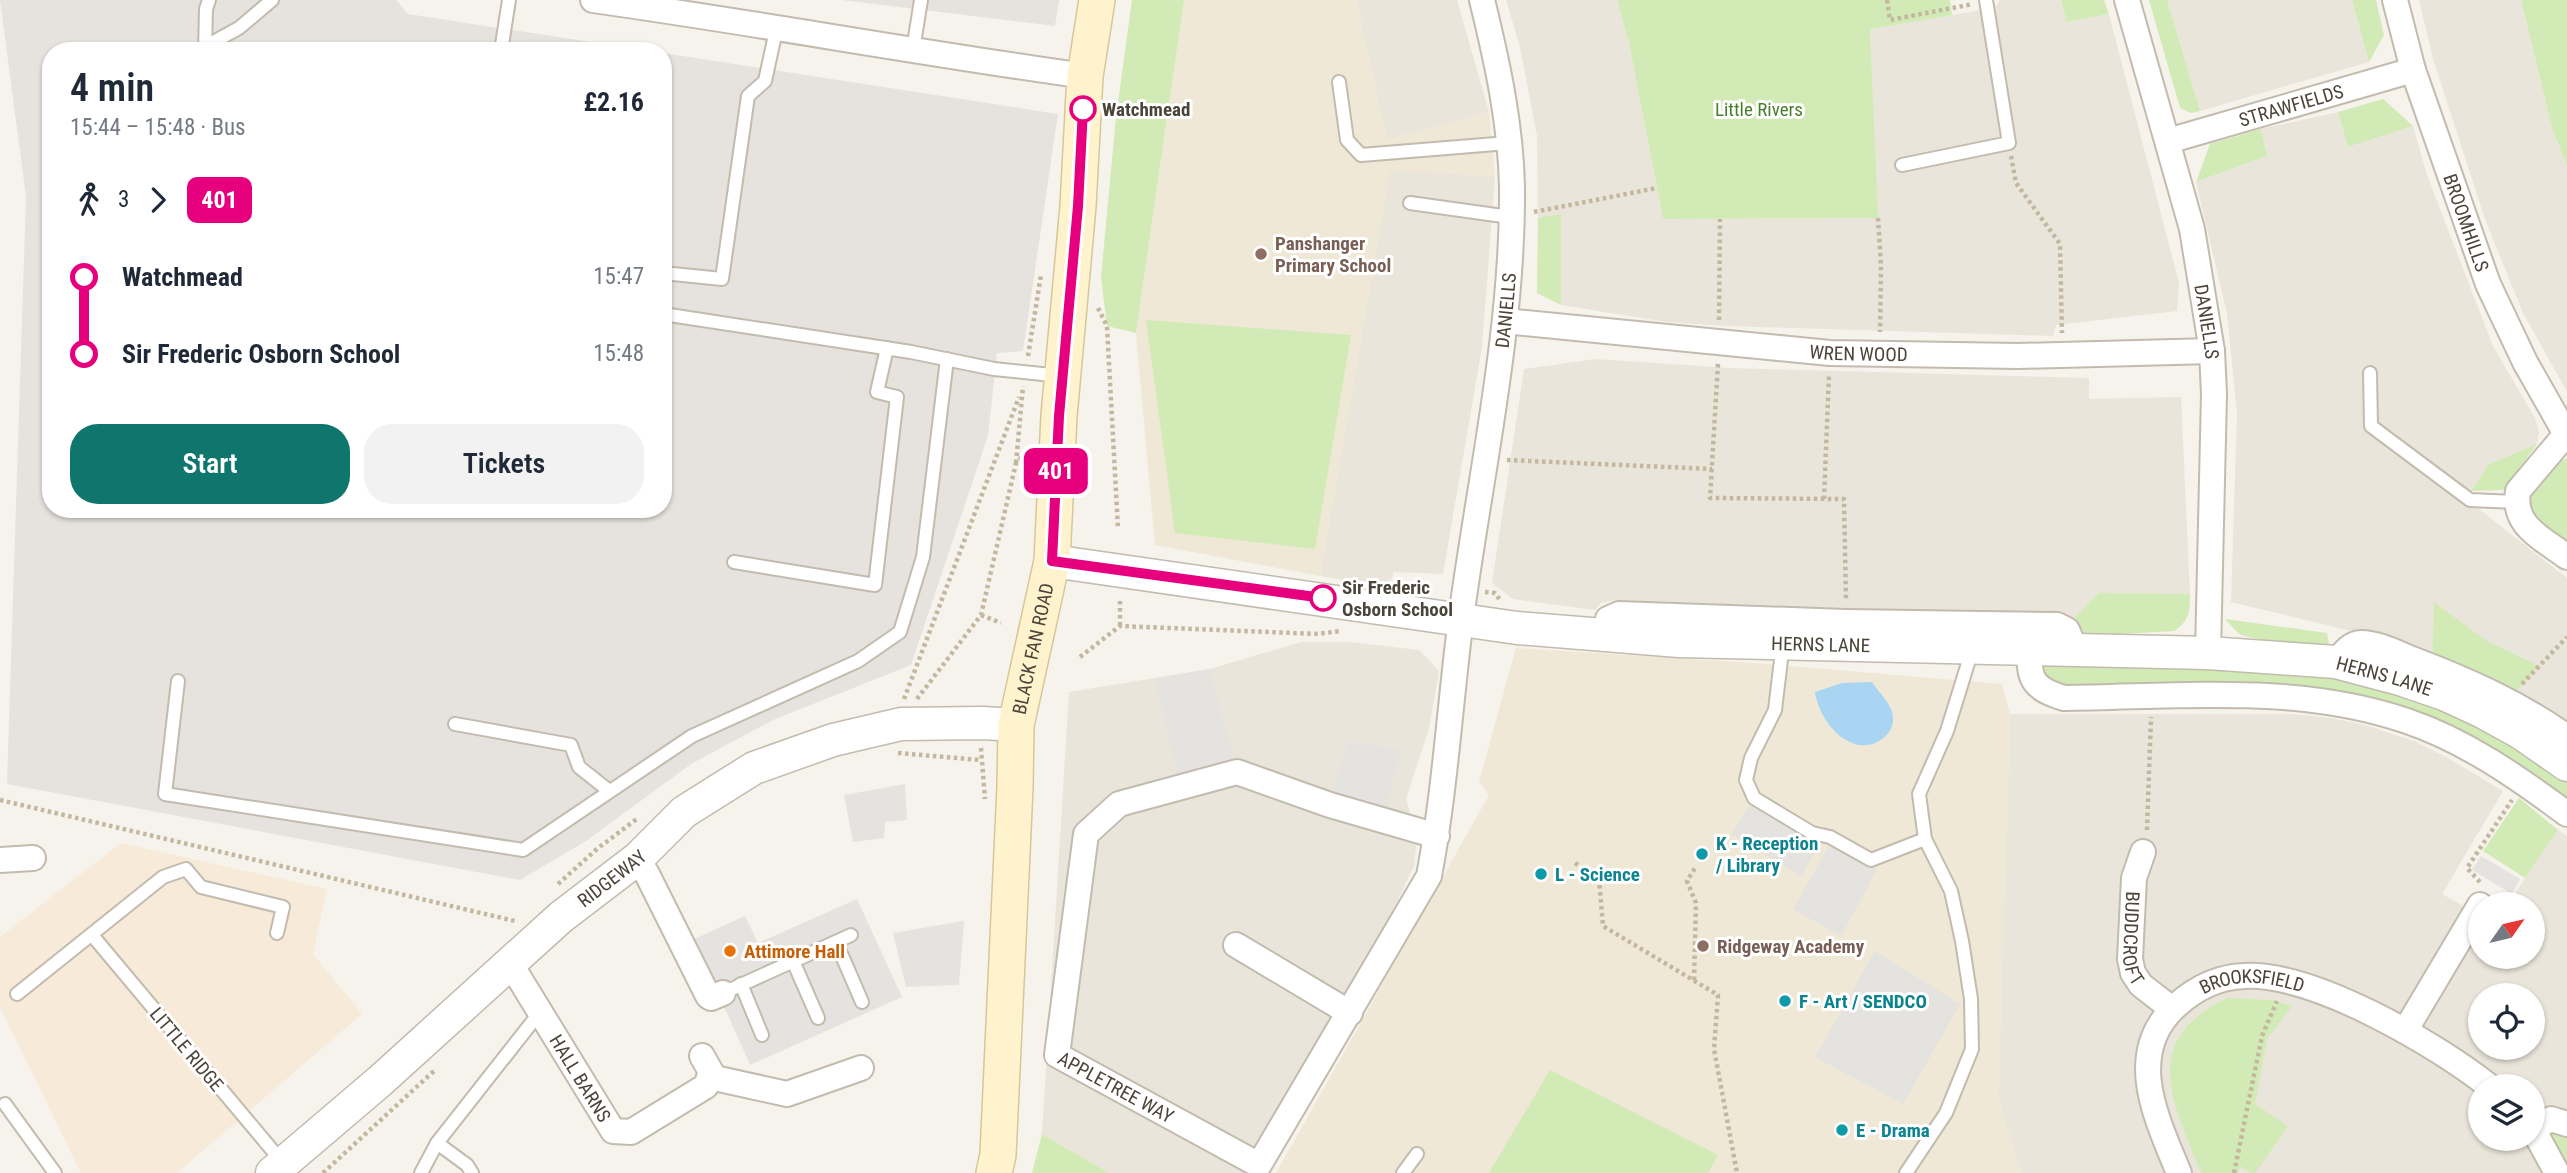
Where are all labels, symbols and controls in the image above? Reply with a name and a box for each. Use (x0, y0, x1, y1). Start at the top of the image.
text: 4 min (70, 66, 154, 110)
street label: STRAWFIELDS (2236, 80, 2346, 132)
text: £2.16 (583, 87, 644, 117)
marker: Watchmead (1070, 96, 1096, 122)
place label: Watchmead (1102, 98, 1190, 121)
park label: Little Rivers (1715, 98, 1803, 121)
text: 15:44 – 15:48 · Bus (70, 114, 246, 141)
street label: BROOMHILLS (2438, 171, 2494, 275)
icon: walk (70, 181, 108, 219)
icon: forward (139, 181, 177, 219)
text: 3 (118, 186, 129, 213)
text: 401 (201, 186, 238, 214)
place label: Panshanger Primary School (1275, 232, 1391, 277)
marker: Panshanger Primary School (1253, 246, 1269, 262)
text: Watchmead (122, 262, 243, 292)
text: 15:47 (593, 263, 644, 290)
street label: DANIELLS (1491, 272, 1521, 349)
street label: DANIELLS (2189, 283, 2223, 360)
text: Sir Frederic Osborn School (122, 339, 400, 369)
text: 15:48 (593, 340, 644, 367)
street label: WREN WOOD (1808, 340, 1908, 366)
button: Start (70, 424, 350, 504)
button: Tickets (364, 424, 644, 504)
line badge: 401 (1016, 448, 1096, 494)
text: 401 (1038, 457, 1074, 485)
place label: Sir Frederic Osborn School (1342, 576, 1453, 621)
street label: BLACK FAN ROAD (1008, 581, 1059, 717)
marker: Sir Frederic Osborn School (1310, 585, 1336, 611)
street label: HERNS LANE (1771, 632, 1870, 657)
street label: HERNS LANE (2334, 652, 2435, 701)
place label: K - Reception / Library (1715, 832, 1818, 877)
street label: RIDGEWAY (573, 845, 652, 912)
marker: K - Reception / Library (1694, 846, 1710, 862)
place label: L - Science (1555, 863, 1640, 886)
marker: L - Science (1533, 866, 1549, 882)
street label: BUDDCROFT (2117, 891, 2149, 990)
north arrow (2468, 892, 2544, 970)
map controls (2468, 892, 2545, 1151)
place label: Ridgeway Academy (1717, 935, 1865, 958)
marker: Ridgeway Academy (1695, 938, 1711, 954)
place label: Attimore Hall (744, 940, 845, 963)
marker: Attimore Hall (722, 943, 738, 959)
street label: BROOKSFIELD (2196, 965, 2307, 999)
button: locate (2468, 983, 2545, 1060)
place label: F - Art / SENDCO (1799, 990, 1927, 1013)
marker: F - Art / SENDCO (1777, 993, 1793, 1009)
street label: LITTLE RIDGE (145, 1003, 228, 1096)
street label: HALL BARNS (545, 1030, 616, 1126)
street label: APPLETREE WAY (1054, 1047, 1178, 1128)
button: layers (2468, 1074, 2545, 1151)
place label: E - Drama (1856, 1119, 1930, 1142)
marker: E - Drama (1834, 1122, 1850, 1138)

